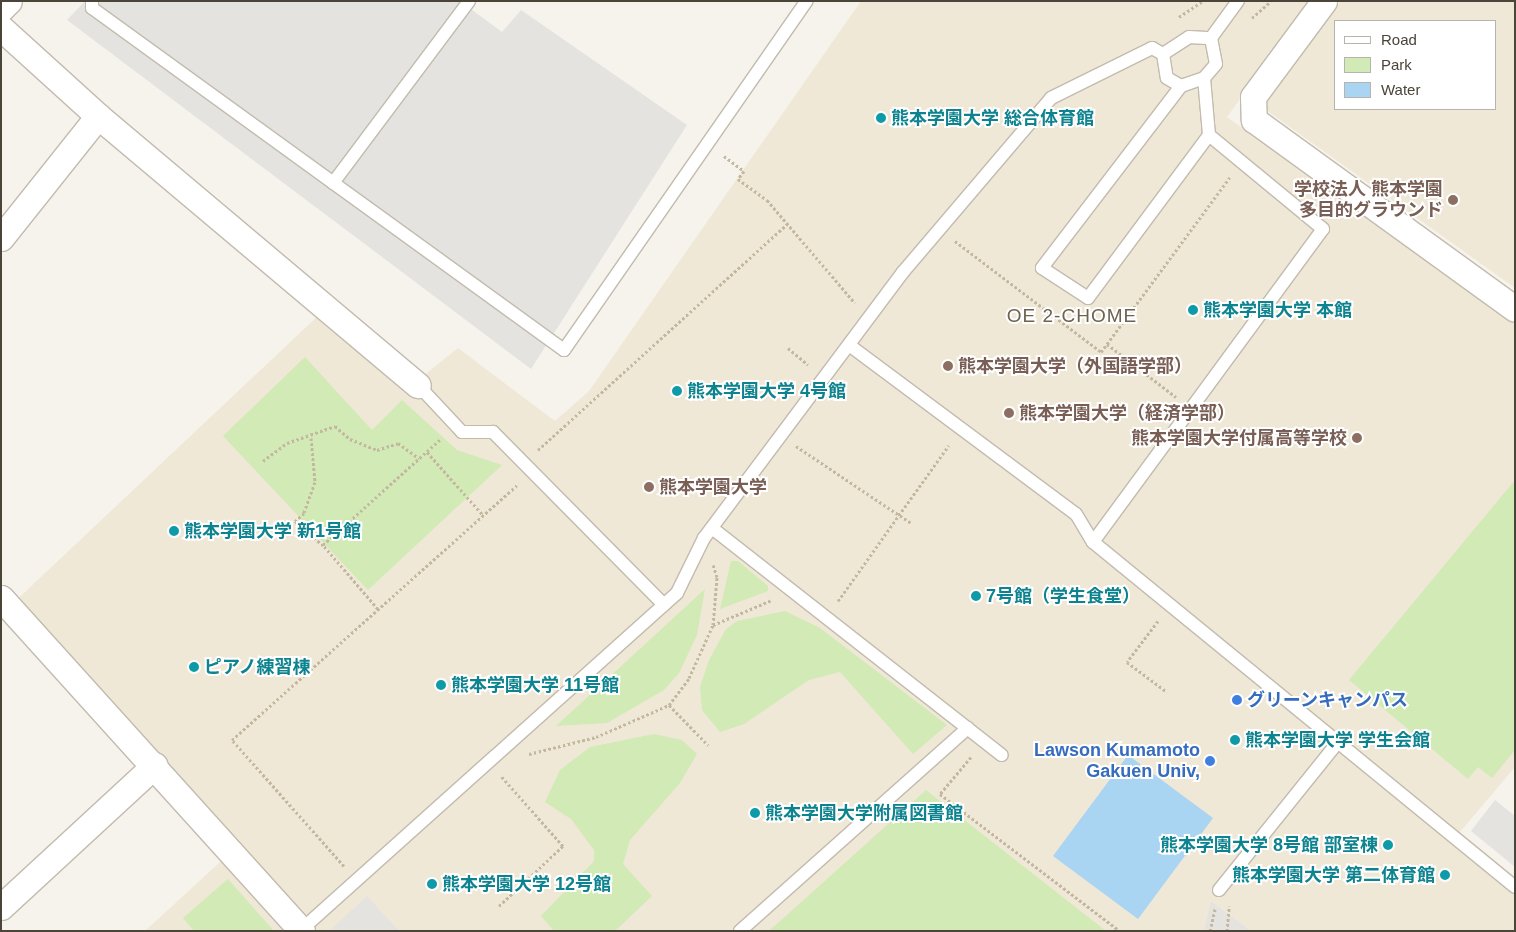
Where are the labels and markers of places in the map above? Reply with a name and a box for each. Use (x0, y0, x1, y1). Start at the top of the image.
place label: 熊本学園大学 総合体育館 (891, 107, 1094, 129)
marker: 熊本学園大学 総合体育館 (875, 112, 887, 124)
place label: 学校法人 熊本学園 多目的グラウンド (1294, 179, 1443, 222)
marker: 学校法人 熊本学園 多目的グラウンド (1447, 194, 1459, 206)
place label: 熊本学園大学 本館 (1203, 299, 1352, 321)
marker: 熊本学園大学 本館 (1187, 304, 1199, 316)
place label: 熊本学園大学（外国語学部） (958, 355, 1192, 377)
marker: 熊本学園大学（外国語学部） (942, 360, 954, 372)
place label: 熊本学園大学 4号館 (687, 380, 846, 402)
marker: 熊本学園大学 4号館 (671, 385, 683, 397)
place label: 熊本学園大学（経済学部） (1019, 402, 1235, 424)
marker: 熊本学園大学（経済学部） (1003, 407, 1015, 419)
place label: 熊本学園大学付属高等学校 (1131, 427, 1347, 449)
marker: 熊本学園大学付属高等学校 (1351, 432, 1363, 444)
place label: 熊本学園大学 (659, 476, 767, 498)
marker: 熊本学園大学 (643, 481, 655, 493)
place label: 熊本学園大学 新1号館 (184, 520, 361, 542)
marker: 熊本学園大学 新1号館 (168, 525, 180, 537)
place label: 7号館（学生食堂） (986, 585, 1140, 607)
marker: 7号館（学生食堂） (970, 590, 982, 602)
place label: ピアノ練習棟 (204, 656, 312, 678)
marker: ピアノ練習棟 (188, 661, 200, 673)
place label: 熊本学園大学 11号館 (451, 674, 619, 696)
marker: 熊本学園大学 11号館 (435, 679, 447, 691)
place label: グリーンキャンパス (1247, 689, 1409, 711)
marker: グリーンキャンパス (1231, 694, 1243, 706)
place label: 熊本学園大学 学生会館 (1245, 729, 1430, 751)
marker: 熊本学園大学 学生会館 (1229, 734, 1241, 746)
place label: Lawson Kumamoto Gakuen Univ, (1034, 740, 1200, 782)
marker: Lawson Kumamoto Gakuen Univ, (1204, 755, 1216, 767)
place label: 熊本学園大学附属図書館 (765, 802, 963, 824)
marker: 熊本学園大学附属図書館 (749, 807, 761, 819)
place label: 熊本学園大学 8号館 部室棟 (1160, 834, 1378, 856)
marker: 熊本学園大学 8号館 部室棟 (1382, 839, 1394, 851)
place label: 熊本学園大学 第二体育館 (1232, 864, 1435, 886)
marker: 熊本学園大学 第二体育館 (1439, 869, 1451, 881)
place label: 熊本学園大学 12号館 (442, 873, 611, 895)
marker: 熊本学園大学 12号館 (426, 878, 438, 890)

